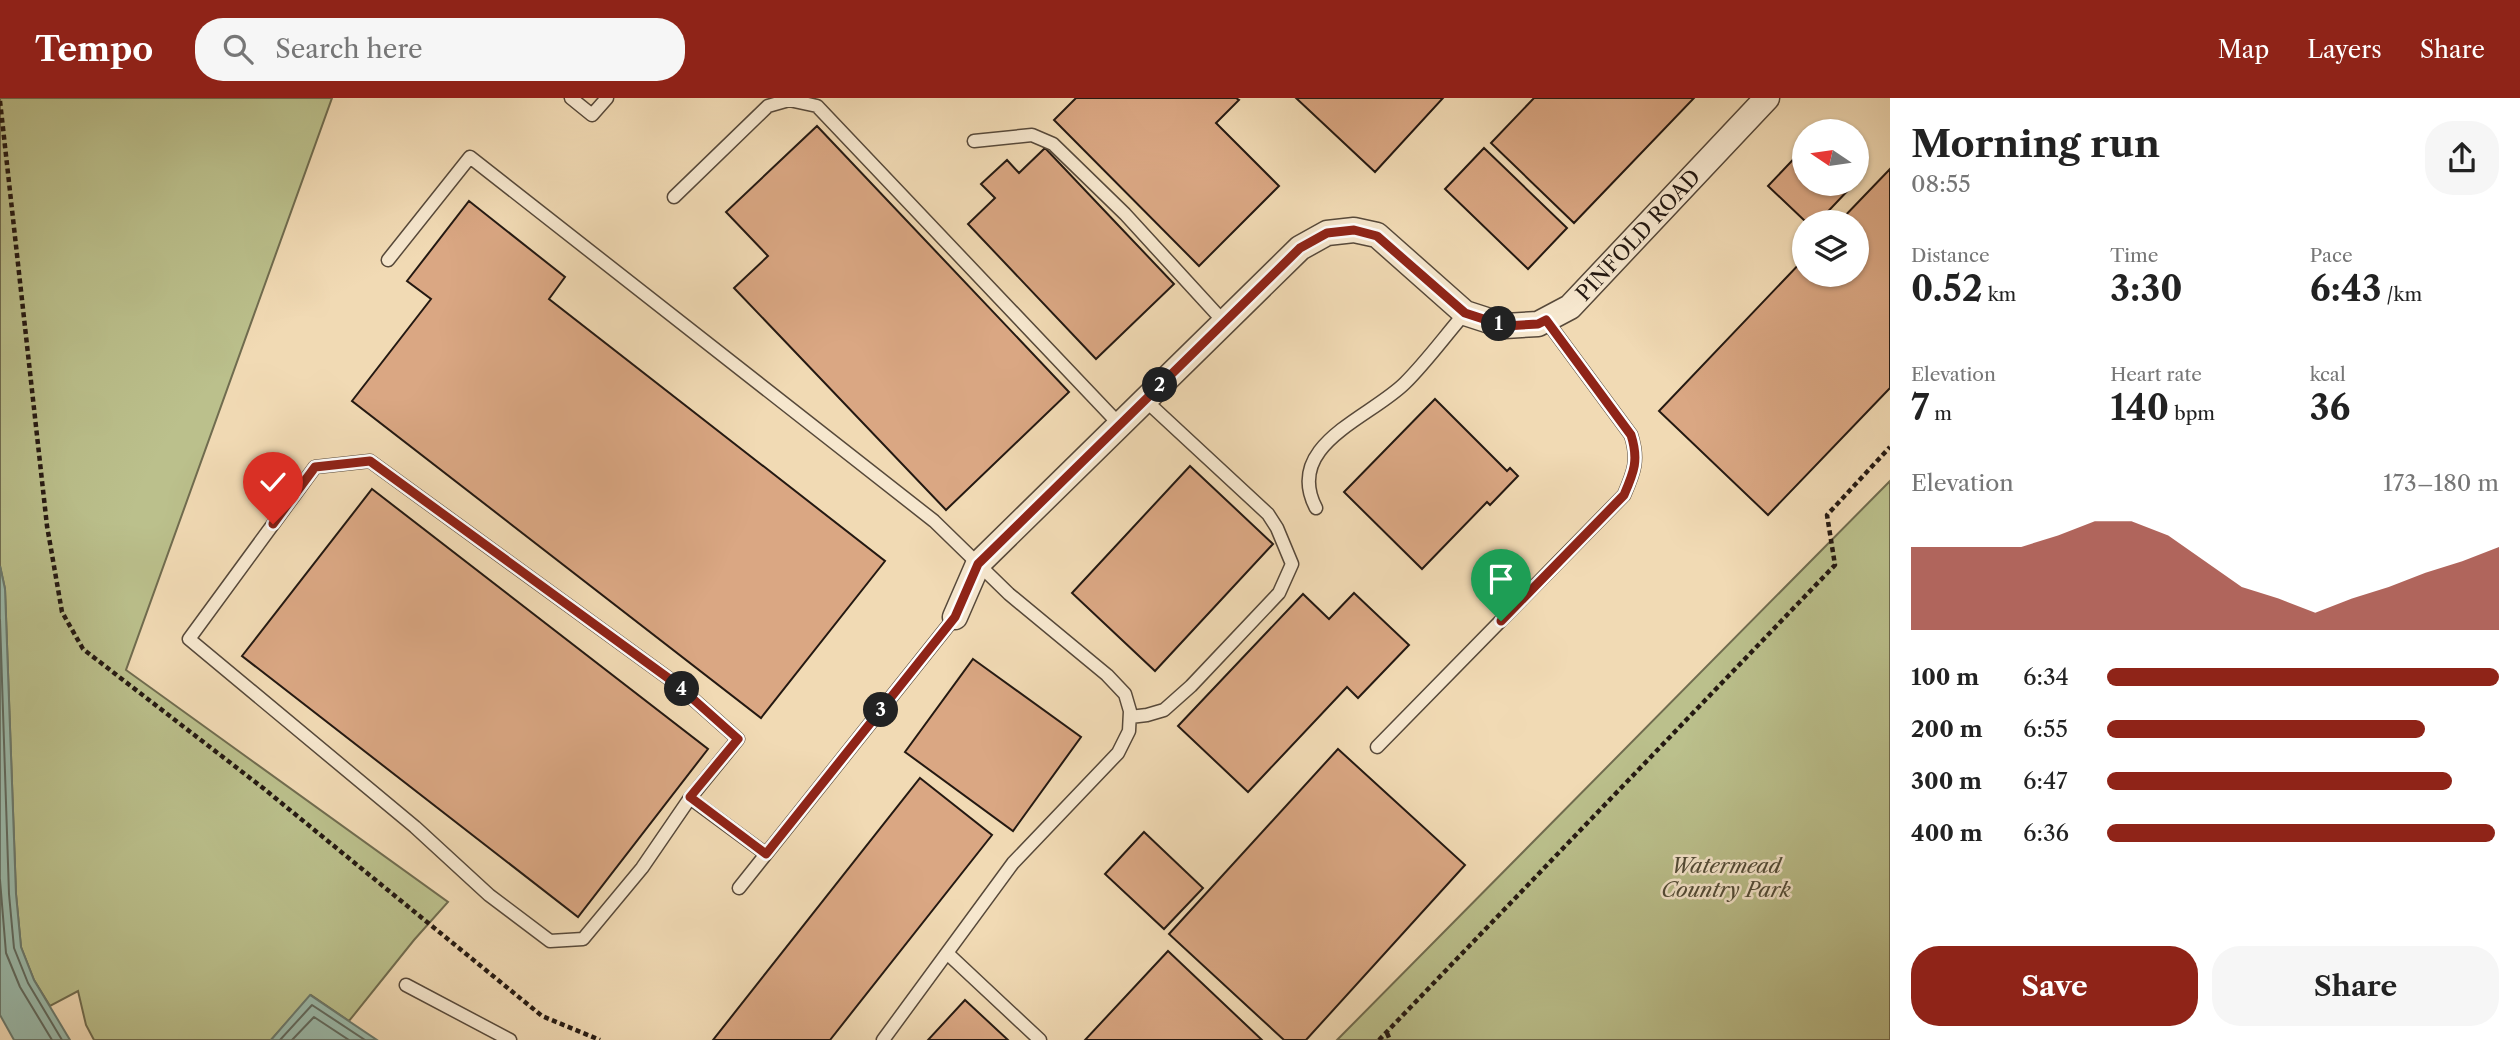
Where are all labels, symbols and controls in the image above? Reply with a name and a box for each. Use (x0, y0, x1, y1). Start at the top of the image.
search box (195, 18, 685, 81)
text: Tempo (35, 29, 153, 70)
icon: search (219, 30, 257, 68)
text: Search here (275, 33, 423, 65)
text: Map (2218, 35, 2269, 64)
text: Layers (2307, 35, 2382, 64)
text: Share (2420, 35, 2485, 64)
north arrow (1792, 119, 1869, 196)
map controls (1792, 119, 1869, 287)
text: Morning run (1911, 120, 2160, 167)
button: share (2425, 121, 2499, 195)
street label: PINFOLD ROAD (1571, 164, 1705, 306)
text: 08:55 (1911, 170, 1971, 198)
button: layers (1792, 210, 1869, 287)
text: Distance (1911, 244, 1990, 267)
text: Time (2110, 244, 2158, 267)
text: Pace (2310, 244, 2353, 267)
text: 0.52 (1911, 267, 1983, 310)
text: 3:30 (2110, 267, 2183, 310)
text: 6:43 (2310, 267, 2381, 310)
text: km (1983, 283, 2016, 306)
text: /km (2381, 283, 2422, 306)
pin: 1 (1482, 306, 1516, 342)
text: 1 (1494, 312, 1503, 335)
text: Elevation (1911, 363, 1996, 386)
text: Heart rate (2110, 363, 2202, 386)
text: kcal (2310, 363, 2346, 386)
pin: 2 (1142, 368, 1178, 402)
text: 2 (1154, 373, 1165, 396)
text: 7 (1911, 386, 1929, 429)
text: 140 (2110, 386, 2169, 429)
text: 36 (2310, 386, 2350, 429)
text: m (1929, 402, 1952, 425)
text: bpm (2169, 402, 2215, 425)
pin (243, 452, 303, 524)
icon: check (254, 463, 292, 501)
text: Elevation (1911, 469, 2014, 497)
text: 173–180 m (2383, 469, 2499, 497)
pin (1471, 549, 1531, 621)
icon: arrive (1482, 560, 1520, 598)
text: 100 m (1911, 663, 1979, 691)
text: 6:34 (2023, 663, 2069, 691)
pin: 4 (664, 672, 700, 706)
text: 4 (676, 677, 687, 700)
pin: 3 (864, 692, 898, 728)
text: 3 (875, 698, 886, 721)
text: 200 m (1911, 715, 1983, 743)
text: 6:55 (2023, 715, 2068, 743)
text: 300 m (1911, 767, 1982, 795)
text: 6:47 (2023, 767, 2068, 795)
text: 400 m (1911, 819, 1983, 847)
text: 6:36 (2023, 819, 2069, 847)
park label: Watermead Country Park (1661, 853, 1791, 902)
button: Save (1911, 946, 2198, 1026)
button: Share (2212, 946, 2499, 1026)

